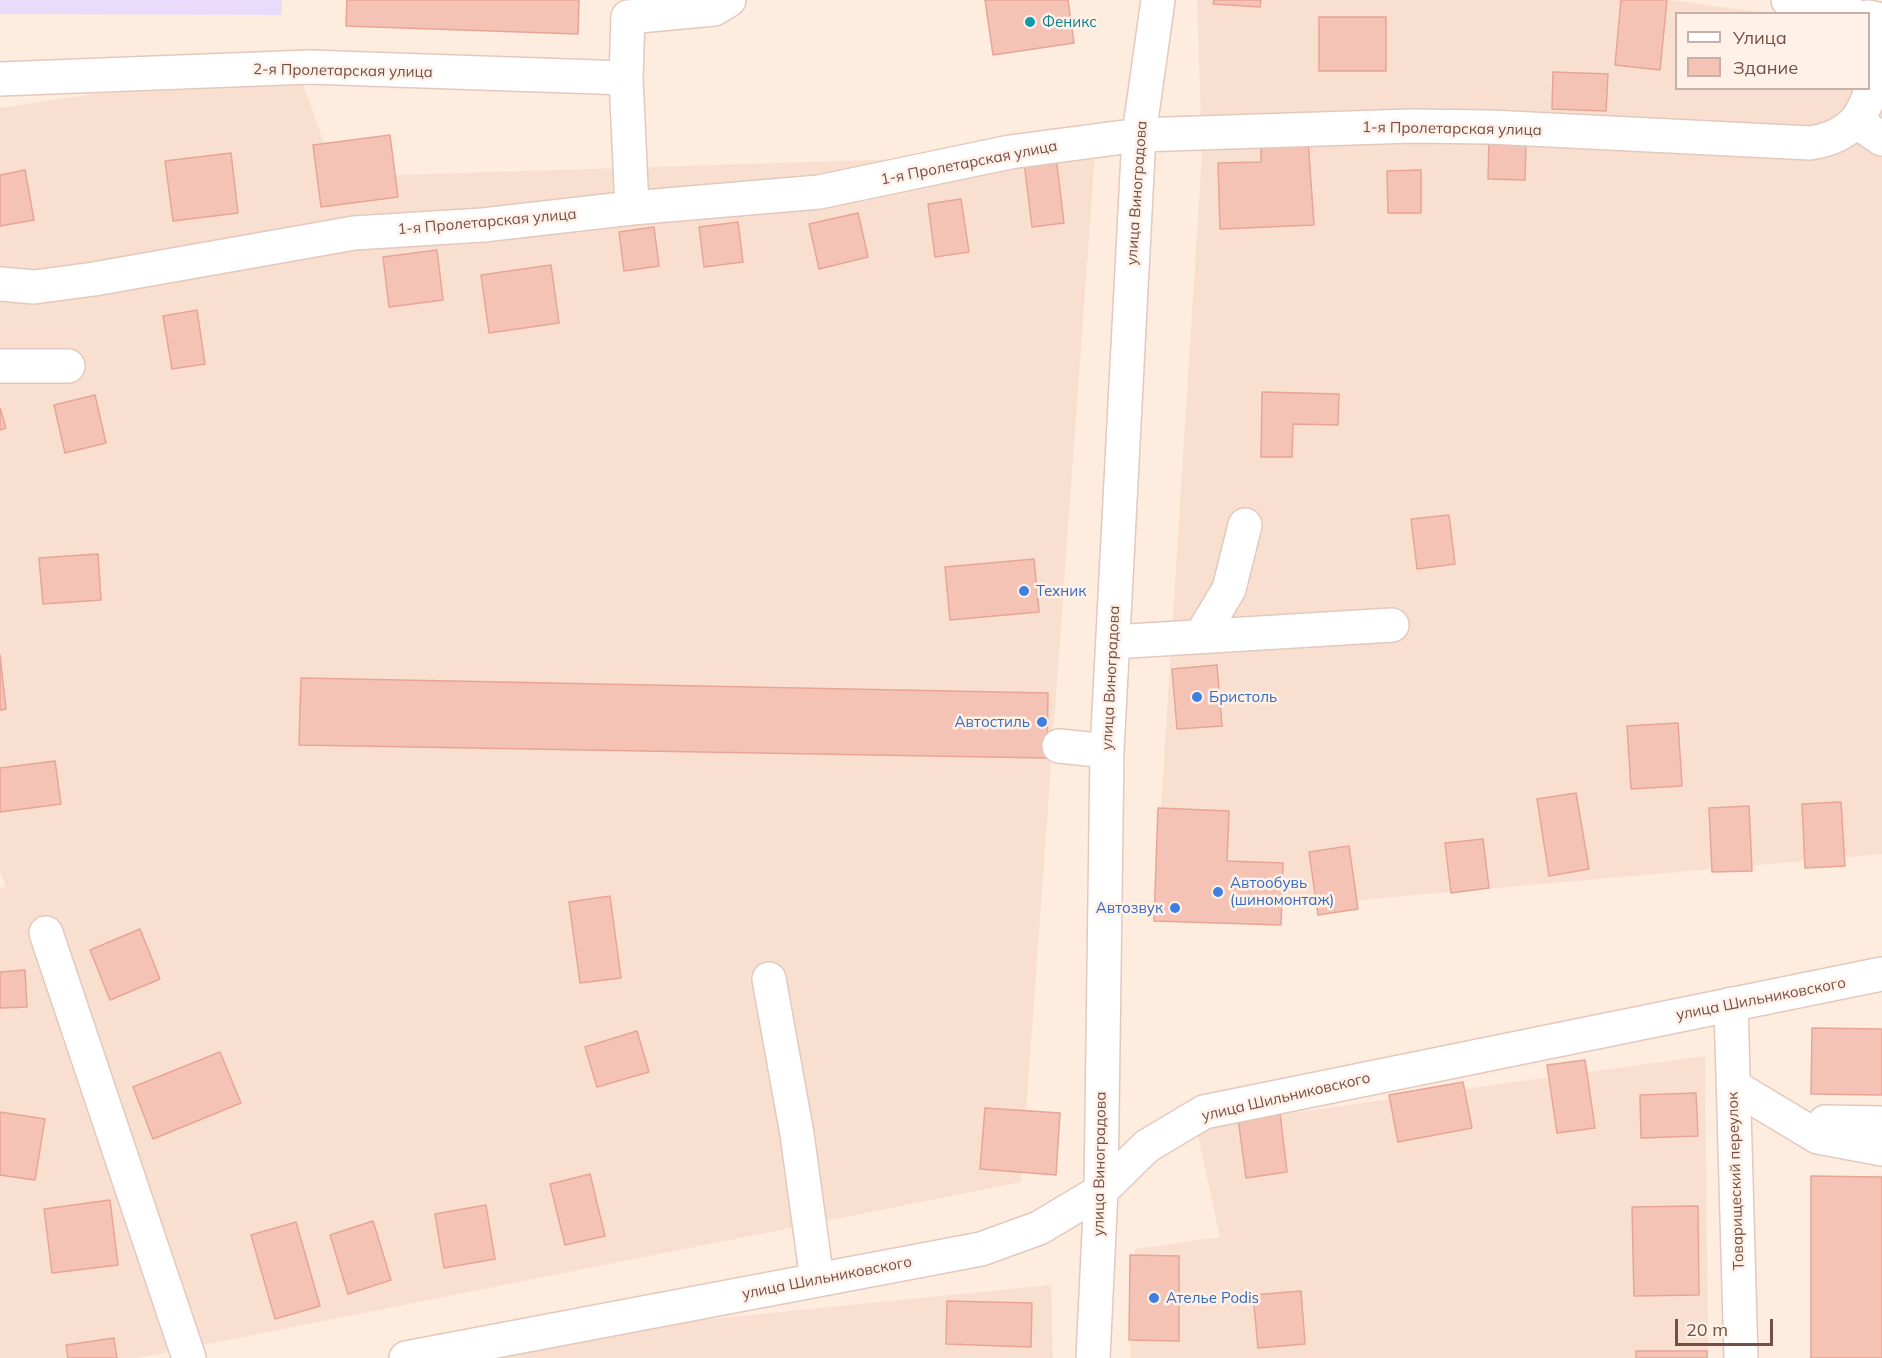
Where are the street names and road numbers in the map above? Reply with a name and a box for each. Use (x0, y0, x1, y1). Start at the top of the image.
street label: 2-я Пролетарская улица (253, 60, 433, 82)
street label: 1-я Пролетарская улица (1362, 118, 1542, 140)
street label: улица Виноградова (1123, 120, 1151, 266)
street label: 1-я Пролетарская улица (879, 137, 1059, 189)
street label: 1-я Пролетарская улица (397, 205, 577, 239)
street label: улица Виноградова (1098, 605, 1124, 751)
street label: улица Шильниковского (1675, 974, 1847, 1024)
street label: улица Шильниковского (1200, 1069, 1372, 1125)
street label: улица Виноградова (1090, 1091, 1110, 1237)
street label: Товарищеский переулок (1724, 1092, 1748, 1270)
street label: улица Шильниковского (741, 1253, 913, 1303)

